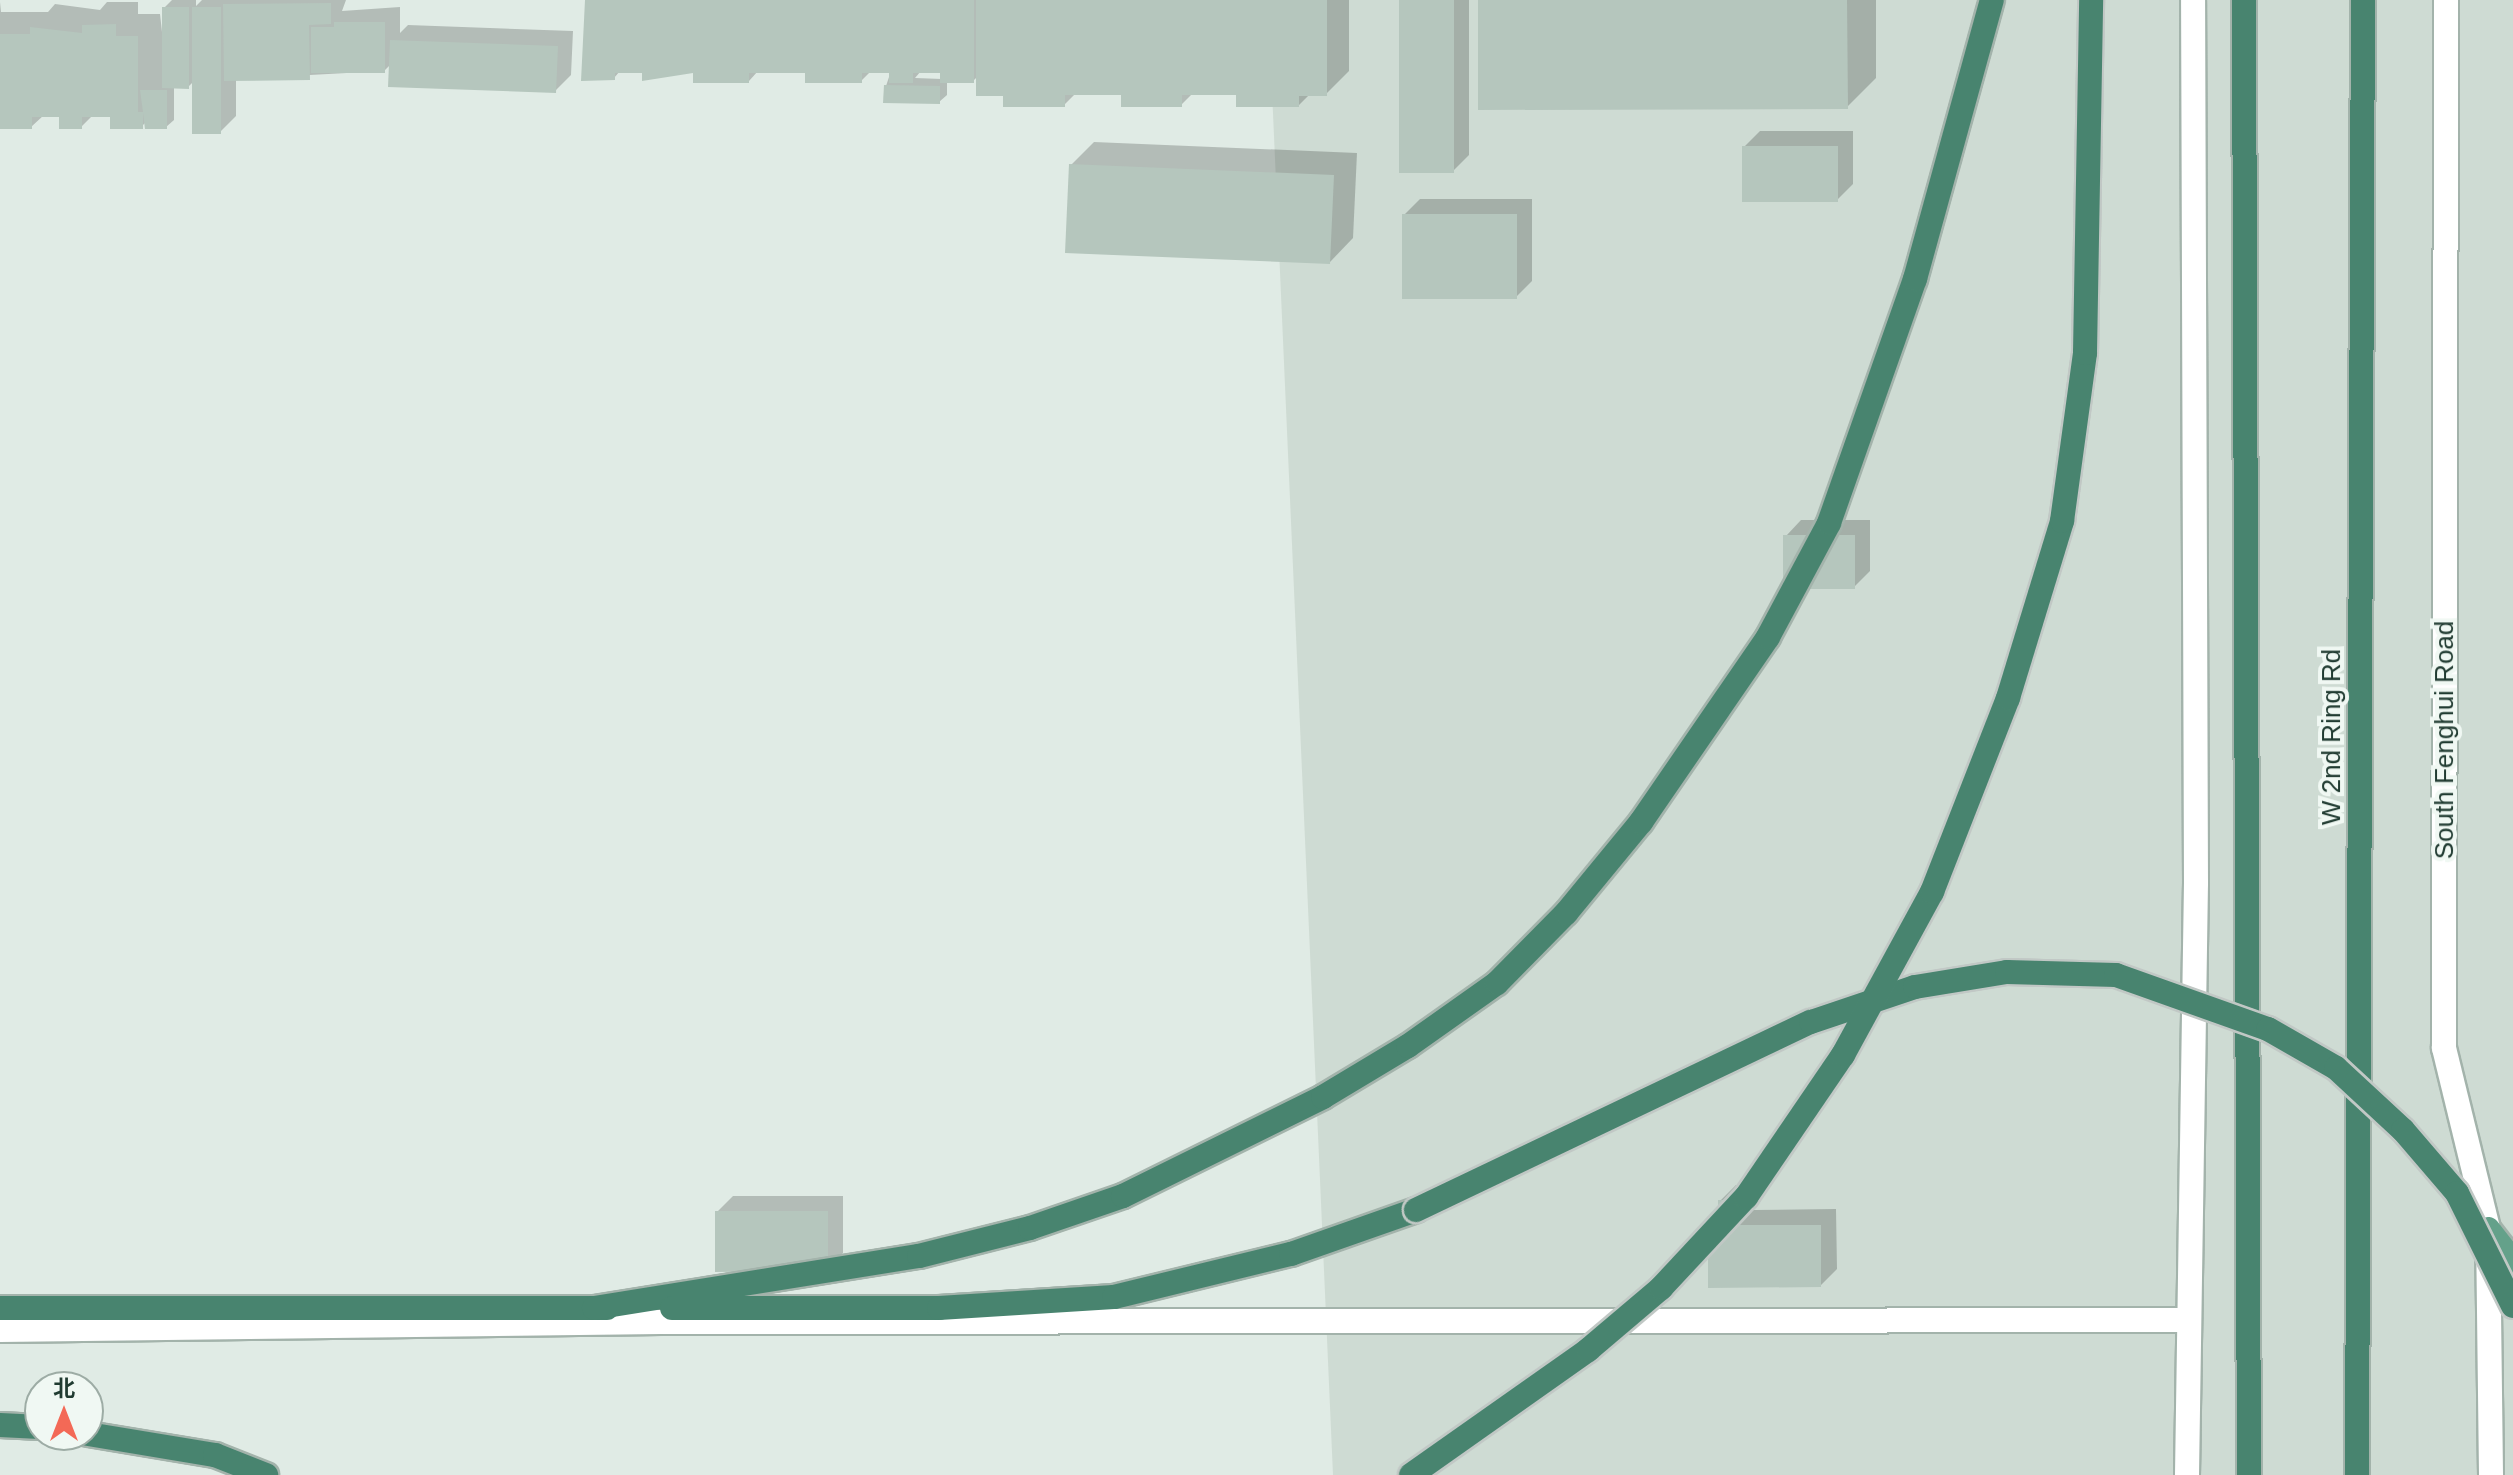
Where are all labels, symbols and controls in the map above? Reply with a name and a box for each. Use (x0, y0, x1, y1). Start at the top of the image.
street label: South Fenghui Road (2429, 621, 2461, 859)
street label: W 2nd Ring Rd (2316, 649, 2348, 825)
north arrow (24, 1371, 104, 1451)
text: 北 (53, 1376, 75, 1401)

